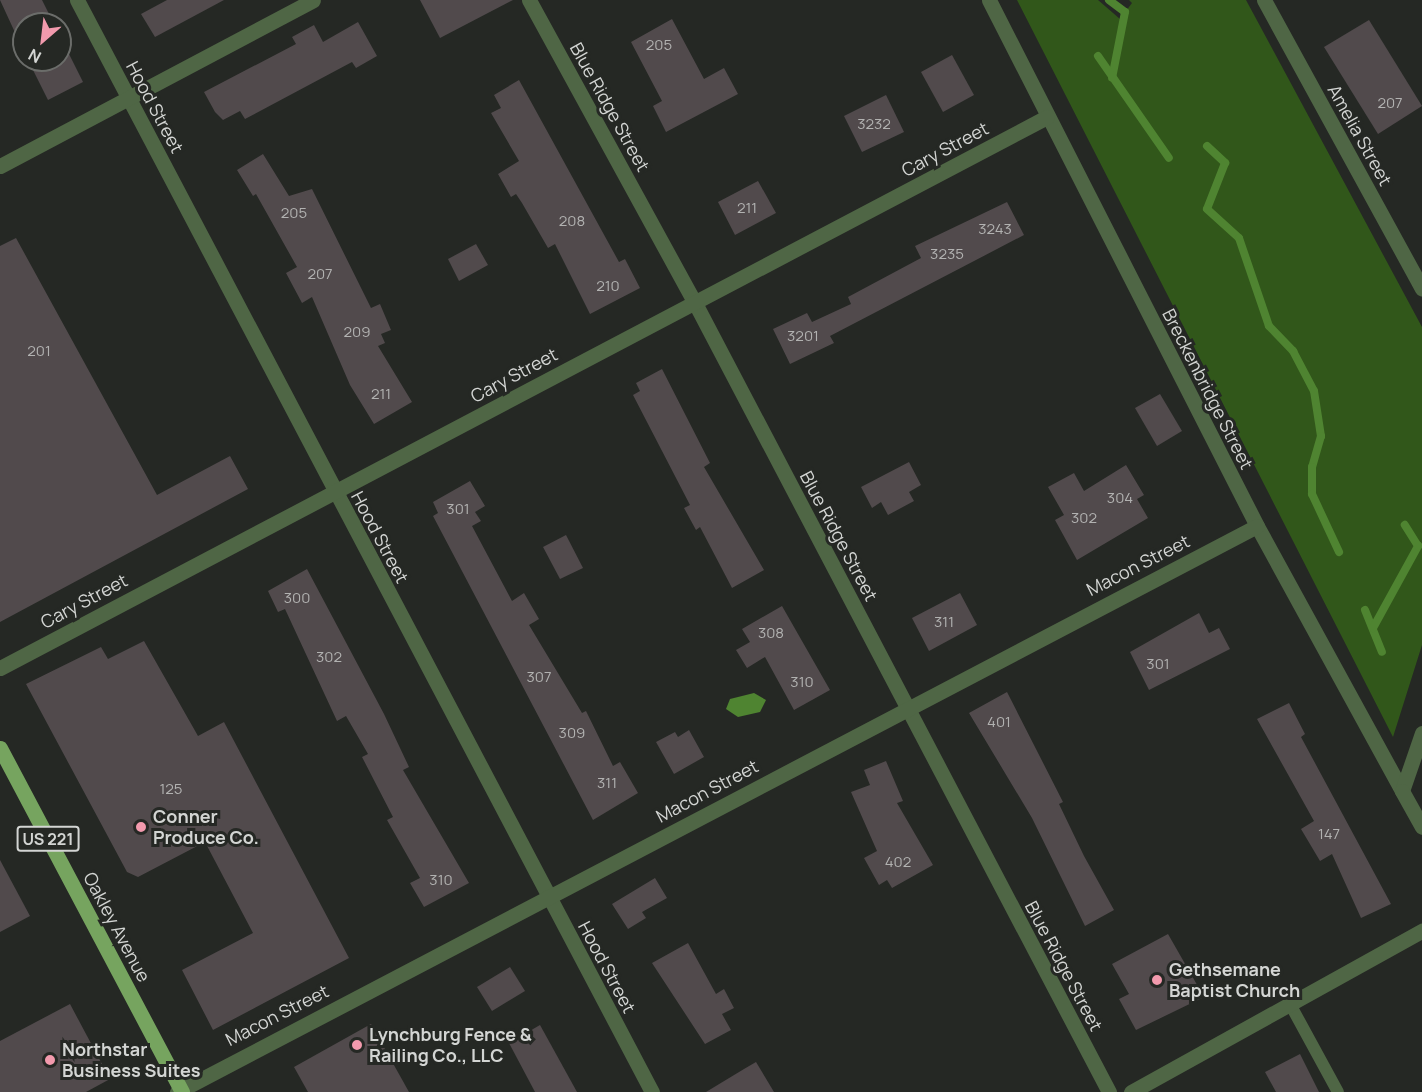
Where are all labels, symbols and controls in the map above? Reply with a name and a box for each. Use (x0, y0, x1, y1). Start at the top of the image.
north arrow (12, 12, 72, 72)
house number: 205 (646, 36, 672, 54)
street label: Blue Ridge Street (566, 39, 654, 175)
text: N (24, 44, 45, 69)
street label: Hood Street (122, 57, 188, 157)
street label: Amelia Street (1323, 81, 1397, 189)
house number: 207 (1377, 94, 1403, 112)
house number: 3232 (857, 115, 891, 133)
street label: Cary Street (898, 117, 992, 181)
house number: 211 (737, 199, 757, 217)
house number: 205 (281, 204, 307, 222)
house number: 208 (559, 212, 585, 230)
house number: 3243 (978, 220, 1012, 238)
house number: 3235 (930, 245, 964, 263)
house number: 207 (307, 265, 333, 283)
house number: 210 (596, 277, 620, 295)
street label: Breckenbridge Street (1158, 305, 1258, 473)
house number: 209 (343, 323, 371, 341)
house number: 3201 (787, 327, 819, 345)
house number: 201 (27, 342, 51, 360)
street label: Cary Street (467, 343, 561, 407)
house number: 211 (371, 385, 391, 403)
street label: Blue Ridge Street (796, 467, 882, 605)
street label: Hood Street (347, 487, 413, 587)
house number: 304 (1107, 489, 1133, 507)
house number: 301 (446, 500, 470, 518)
house number: 302 (1071, 509, 1097, 527)
street label: Macon Street (1083, 530, 1193, 600)
street label: Cary Street (37, 569, 131, 633)
house number: 300 (284, 589, 310, 607)
house number: 311 (934, 613, 954, 631)
house number: 308 (758, 624, 784, 642)
house number: 302 (316, 648, 342, 666)
house number: 301 (1146, 655, 1170, 673)
house number: 307 (527, 668, 551, 686)
house number: 310 (790, 673, 814, 691)
house number: 401 (987, 713, 1011, 731)
house number: 309 (559, 724, 585, 742)
street label: Macon Street (652, 755, 762, 827)
house number: 311 (597, 774, 617, 792)
house number: 125 (159, 780, 183, 798)
place label: Conner Produce Co. (153, 806, 259, 848)
marker: Conner Produce Co. (134, 820, 148, 834)
house number: 147 (1318, 825, 1340, 843)
road number: US 221 (16, 826, 80, 852)
house number: 402 (885, 853, 911, 871)
street label: Oakley Avenue (79, 868, 155, 986)
house number: 310 (429, 871, 453, 889)
street label: Blue Ridge Street (1021, 897, 1107, 1035)
street label: Hood Street (574, 917, 640, 1017)
place label: Gethsemane Baptist Church (1169, 959, 1300, 1002)
marker: Gethsemane Baptist Church (1150, 973, 1164, 987)
street label: Macon Street (222, 980, 332, 1050)
place label: Lynchburg Fence & Railing Co., LLC (369, 1024, 532, 1066)
marker: Lynchburg Fence & Railing Co., LLC (350, 1038, 364, 1052)
place label: Northstar Business Suites (62, 1039, 200, 1082)
marker: Northstar Business Suites (43, 1053, 57, 1067)

